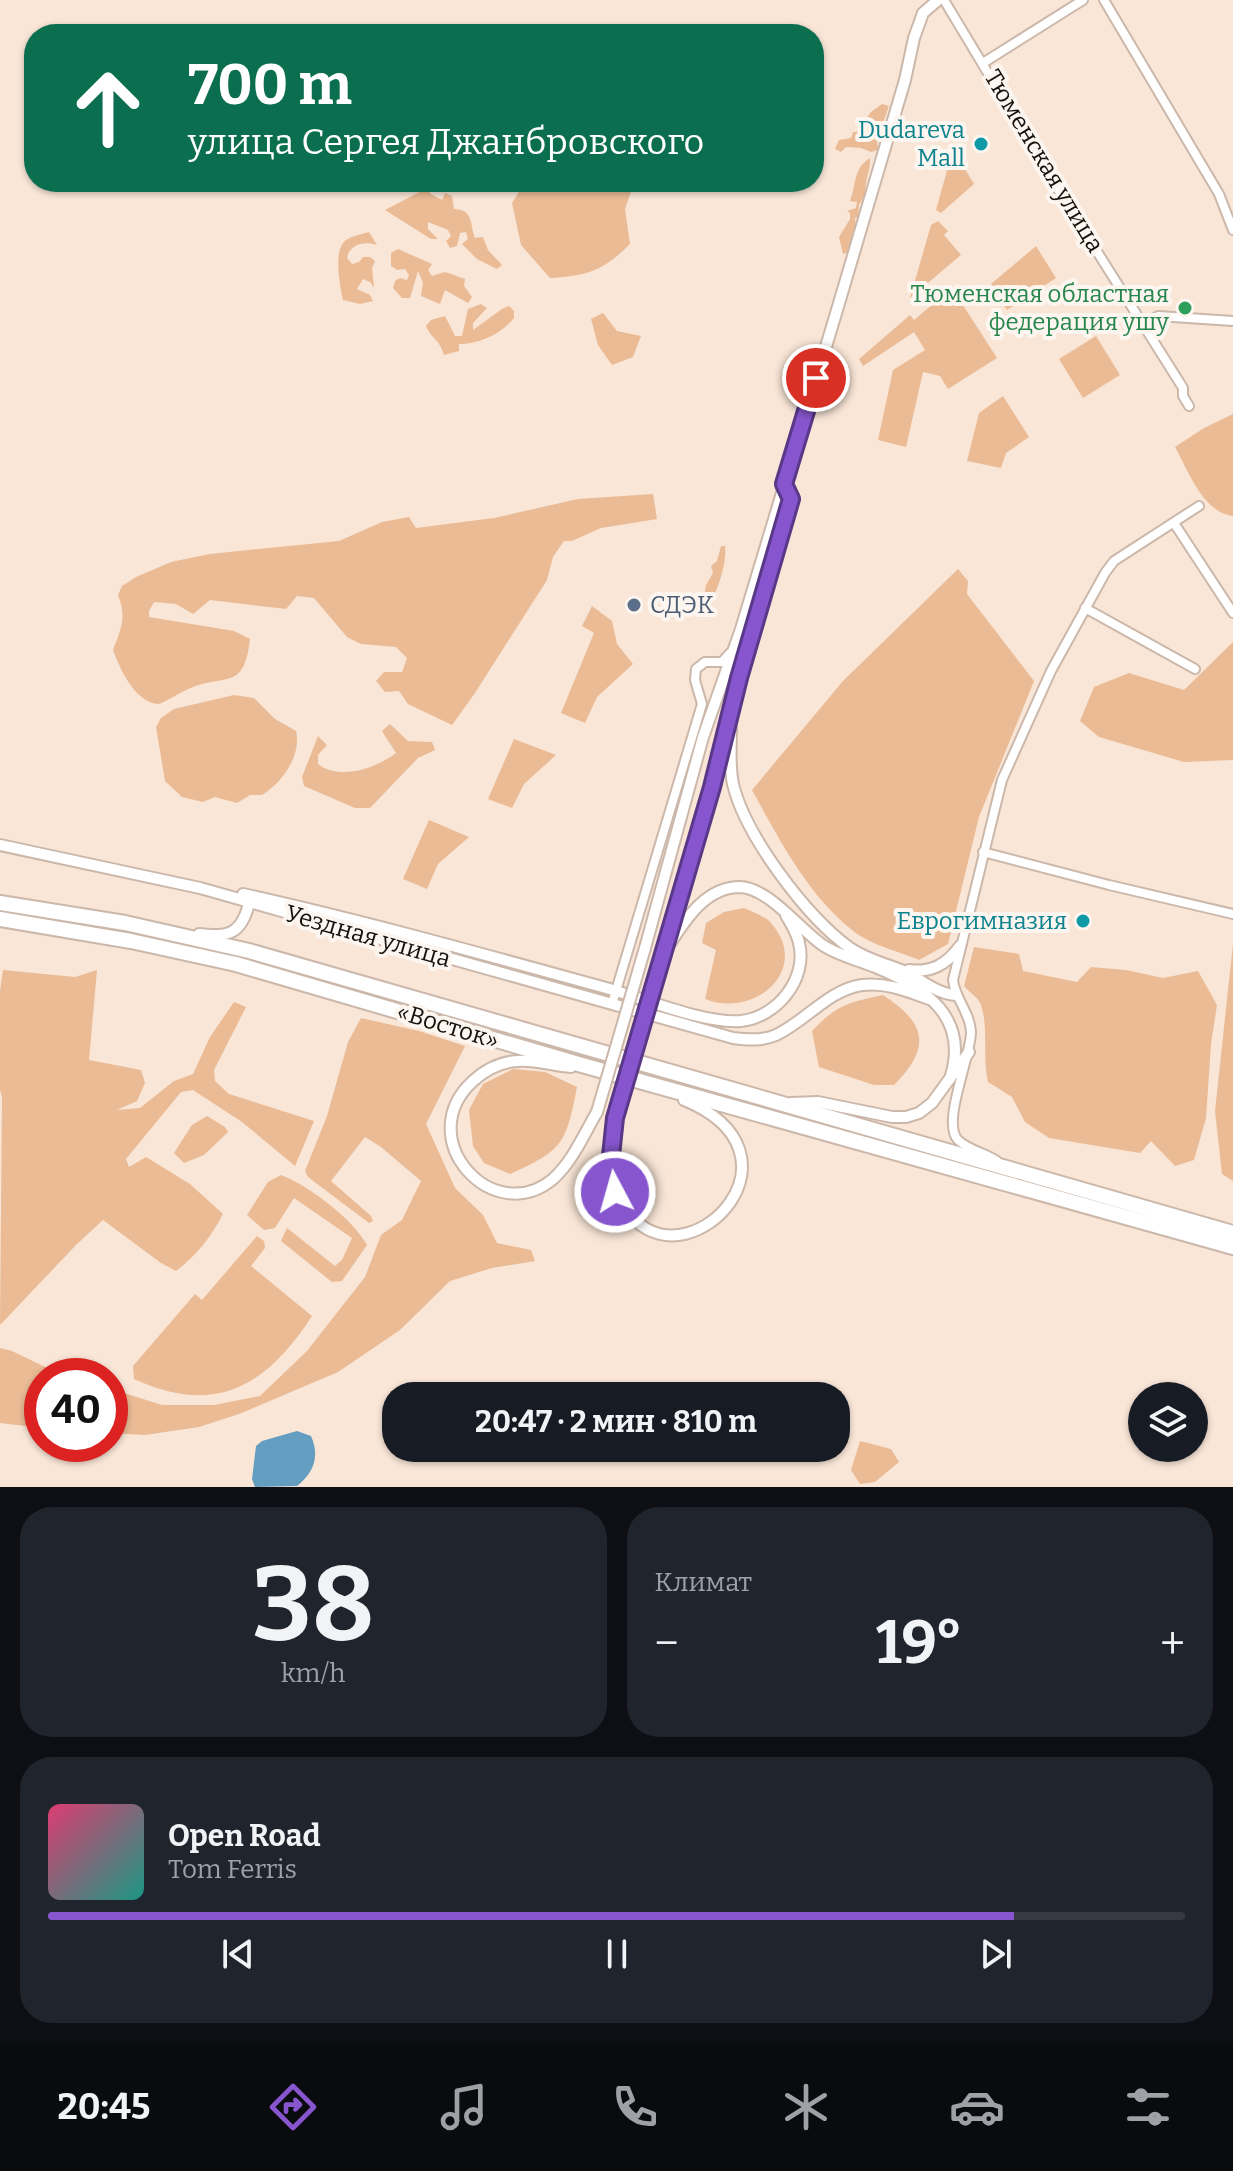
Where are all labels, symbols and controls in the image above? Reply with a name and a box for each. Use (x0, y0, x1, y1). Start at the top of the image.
text: 700 m (188, 52, 352, 119)
icon: ahead (56, 56, 160, 160)
street label: Тюменская улица (978, 65, 1110, 257)
place label: Dudareva Mall (858, 116, 965, 172)
text: улица Сергея Джанбровского (188, 120, 704, 164)
marker: Dudareva Mall (972, 135, 990, 153)
place label: Тюменская областная федерация ушу (911, 280, 1169, 336)
marker: Тюменская областная федерация ушу (1176, 299, 1194, 317)
pin (782, 344, 850, 412)
icon: arrive (794, 356, 838, 400)
place label: СДЭК (650, 591, 714, 619)
marker: СДЭК (625, 596, 643, 614)
street label: Уездная улица (282, 899, 454, 973)
place label: Еврогимназия (897, 907, 1067, 935)
marker: Еврогимназия (1074, 912, 1092, 930)
street label: «Восток» (394, 997, 502, 1055)
position arrow (573, 1150, 657, 1234)
speed limit sign: 40 (24, 1358, 128, 1462)
map controls (1128, 1382, 1208, 1462)
button: layers (1128, 1382, 1208, 1462)
text: 20:47 · 2 мин · 810 m (475, 1404, 757, 1440)
text: 38 (252, 1543, 375, 1668)
text: Климат (655, 1567, 752, 1598)
text: 19° (876, 1607, 963, 1679)
text: − (655, 1617, 679, 1670)
text: + (1160, 1617, 1185, 1670)
text: km/h (281, 1658, 345, 1689)
text: Open Road (168, 1818, 321, 1854)
text: Tom Ferris (168, 1854, 297, 1885)
icon: previous (216, 1932, 260, 1976)
icon: pause (595, 1932, 639, 1976)
icon: next (974, 1932, 1018, 1976)
icon: directions (265, 2079, 321, 2135)
icon: music (436, 2079, 492, 2135)
icon: phone (607, 2079, 663, 2135)
icon: climate (778, 2079, 834, 2135)
icon: car (949, 2079, 1005, 2135)
icon: filters (1120, 2079, 1176, 2135)
text: 20:45 (57, 2085, 151, 2129)

